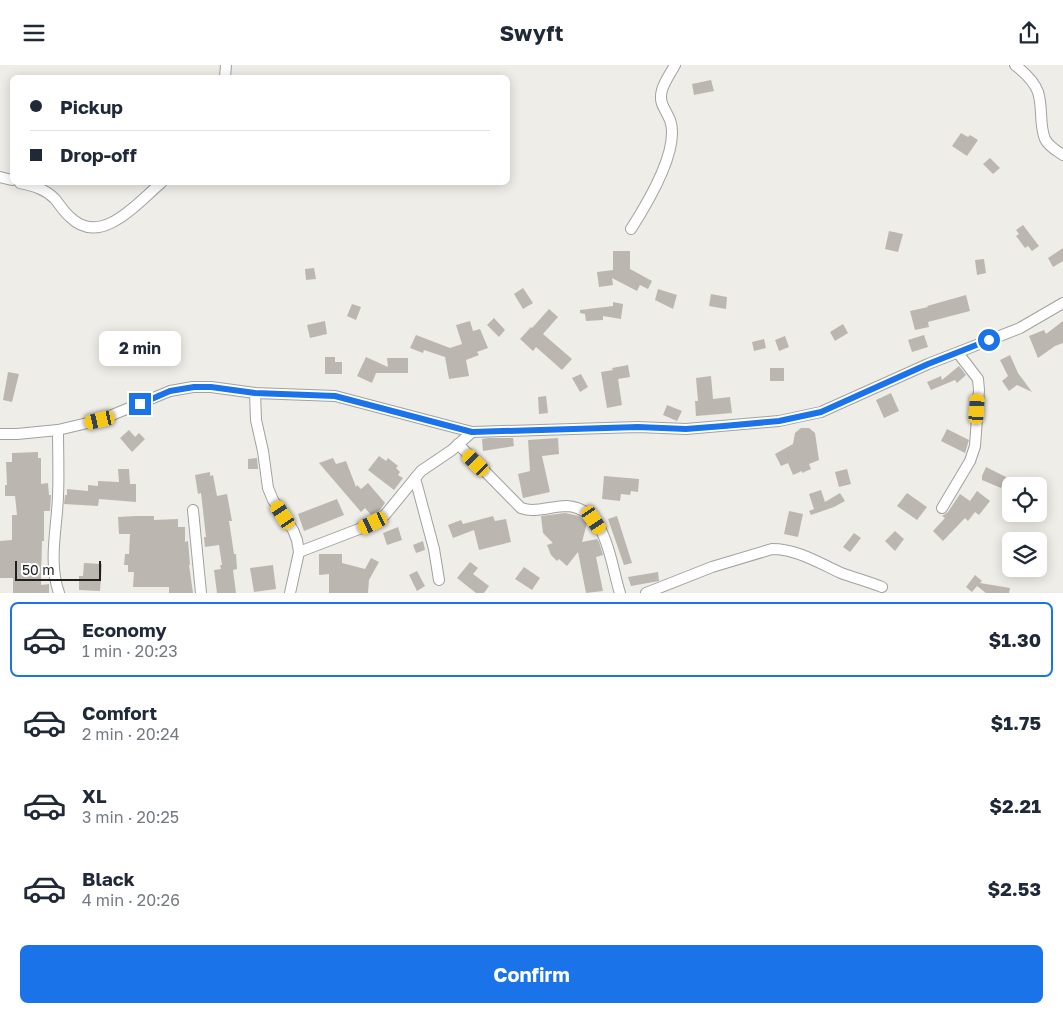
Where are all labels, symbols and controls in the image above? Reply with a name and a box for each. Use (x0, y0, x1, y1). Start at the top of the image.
icon: menu (20, 19, 48, 47)
text: Swyft (500, 19, 563, 46)
icon: share (1015, 19, 1043, 47)
text: Pickup (60, 95, 123, 118)
text: Drop-off (60, 143, 137, 166)
route start (978, 329, 1000, 351)
callout: 2 min (99, 331, 181, 367)
text: 2 min (119, 338, 161, 358)
route end (129, 393, 151, 415)
car (968, 394, 985, 424)
car (83, 409, 116, 431)
car (460, 447, 491, 479)
map controls (1002, 477, 1047, 577)
button: locate (1002, 477, 1047, 522)
car (268, 498, 297, 532)
car (579, 503, 608, 537)
car (356, 510, 389, 536)
button: layers (1002, 532, 1047, 577)
scale bar (15, 558, 101, 581)
text: 50 m (22, 561, 55, 578)
icon: car (22, 617, 67, 662)
text: Economy (82, 618, 167, 641)
text: $1.30 (988, 628, 1041, 651)
text: 1 min · 20:23 (82, 641, 178, 661)
icon: car (22, 700, 67, 745)
text: Comfort (82, 701, 157, 724)
text: $1.75 (990, 711, 1041, 734)
text: 2 min · 20:24 (82, 724, 179, 744)
icon: car (22, 783, 67, 828)
text: XL (82, 784, 107, 807)
text: $2.21 (989, 794, 1041, 817)
text: 3 min · 20:25 (82, 807, 179, 827)
icon: car (22, 866, 67, 911)
text: Black (82, 867, 135, 890)
text: $2.53 (987, 877, 1041, 900)
text: 4 min · 20:26 (82, 890, 180, 910)
button: Confirm (20, 945, 1043, 1003)

